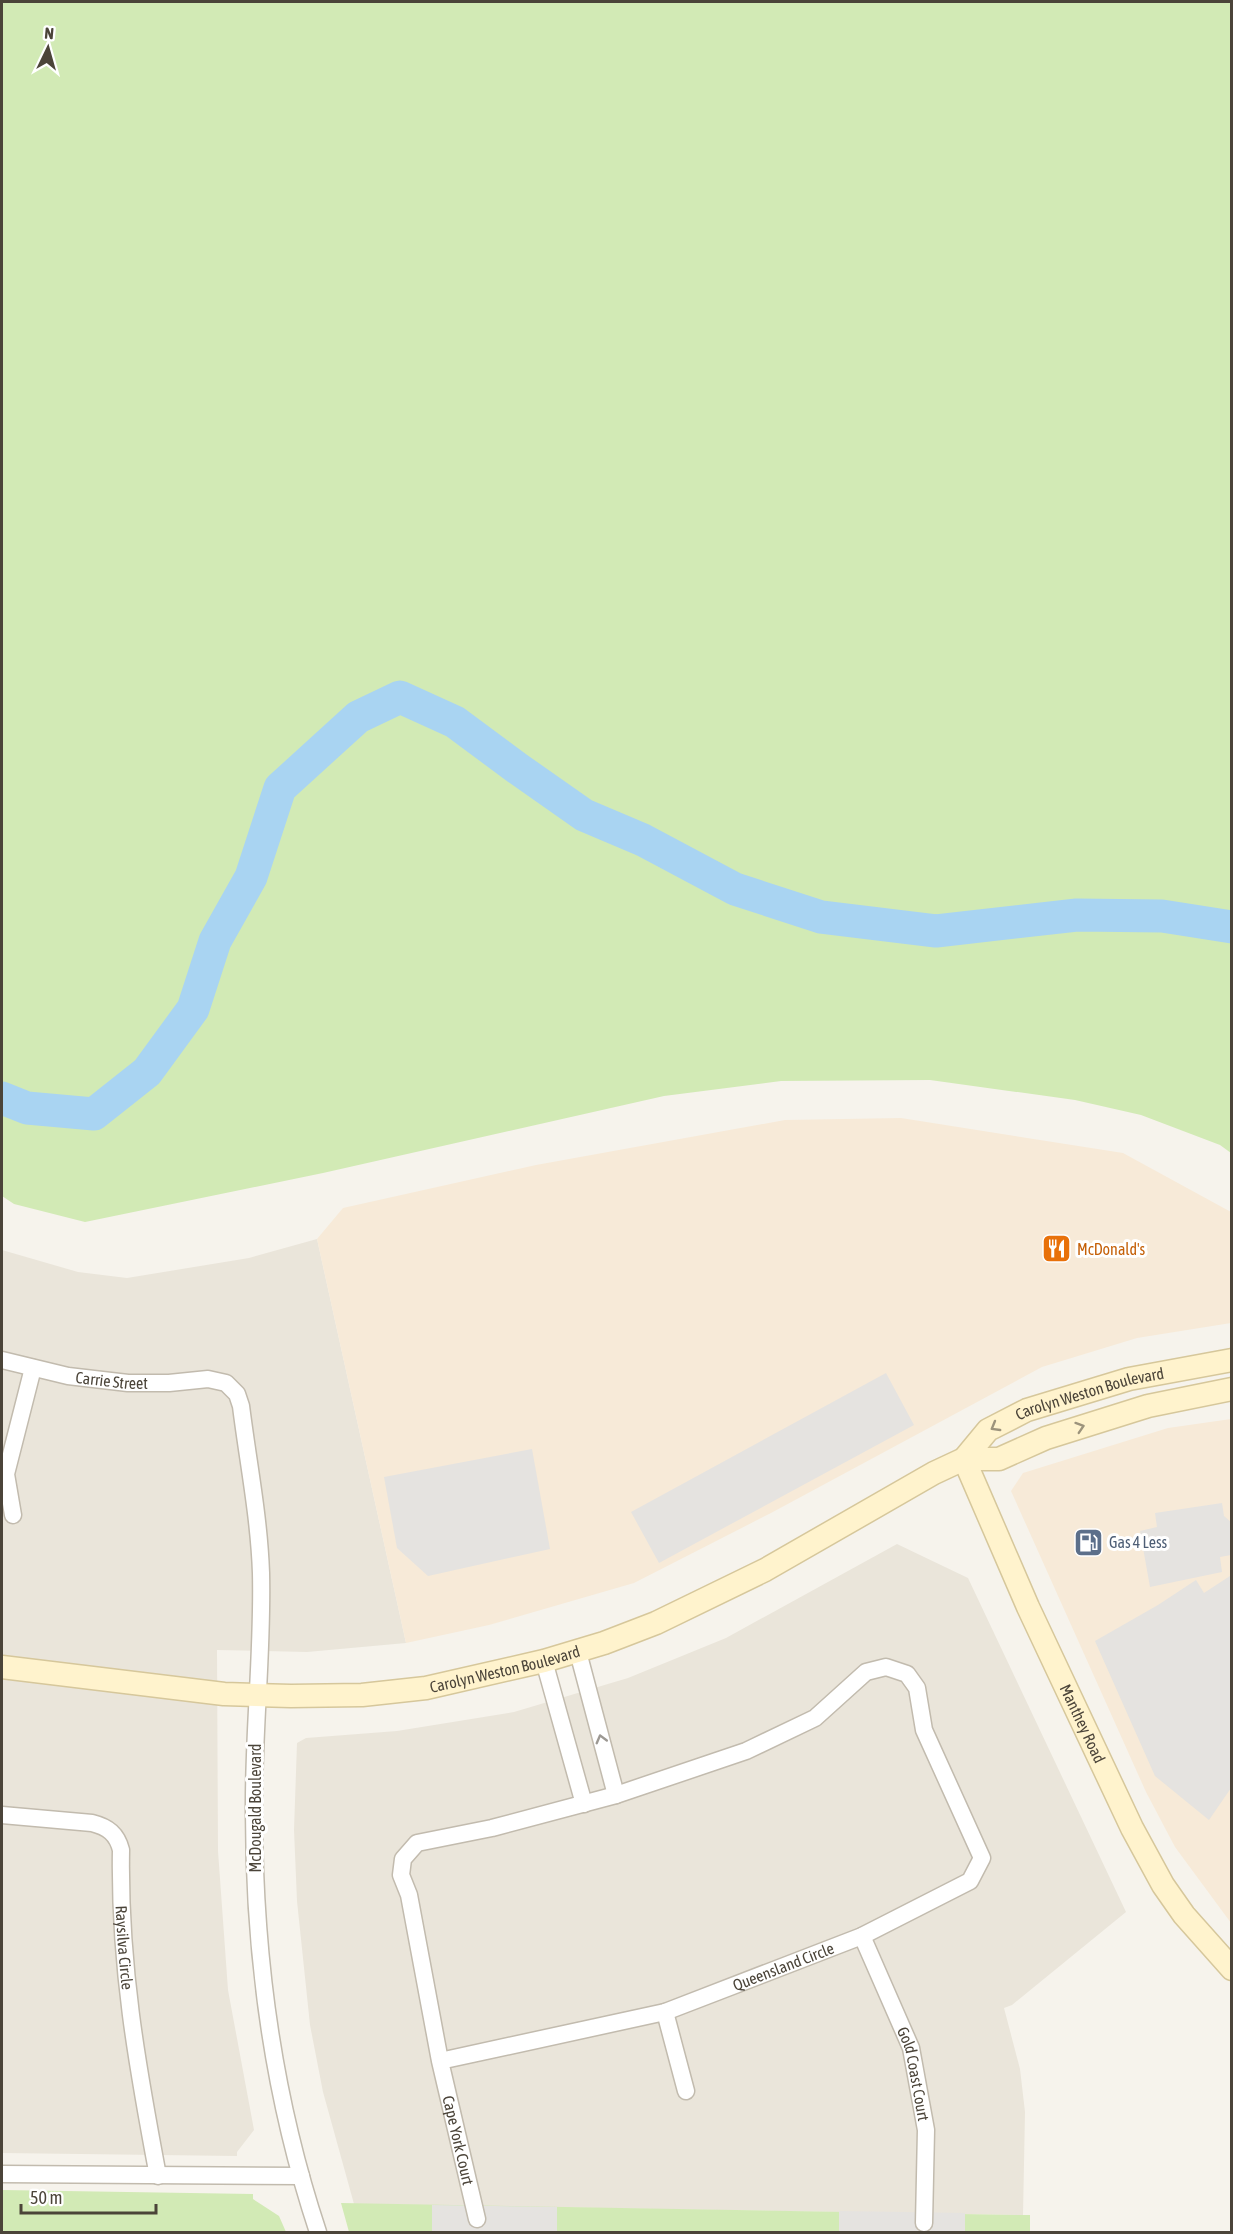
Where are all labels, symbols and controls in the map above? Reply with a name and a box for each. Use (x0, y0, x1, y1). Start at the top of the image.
north arrow (18, 18, 78, 78)
text: N (44, 24, 55, 42)
restaurant icon: McDonald's (1040, 1233, 1072, 1265)
place label: McDonald's (1077, 1240, 1146, 1258)
street label: Carolyn Weston Boulevard (1012, 1364, 1165, 1423)
street label: Carrie Street (75, 1368, 148, 1392)
one-way arrow (991, 1420, 1001, 1431)
one-way arrow (1074, 1422, 1085, 1435)
fuel station icon: Gas 4 Less (1072, 1526, 1104, 1558)
place label: Gas 4 Less (1109, 1533, 1168, 1551)
street label: Carolyn Weston Boulevard (428, 1642, 582, 1696)
street label: Manthey Road (1057, 1681, 1109, 1766)
one-way arrow (595, 1734, 608, 1744)
street label: McDougald Boulevard (246, 1744, 265, 1872)
street label: Raysilva Circle (112, 1905, 137, 1991)
street label: Queensland Circle (730, 1939, 836, 1994)
street label: Gold Coast Court (894, 2024, 933, 2123)
street label: Cape York Court (439, 2094, 478, 2187)
scale bar (21, 2177, 156, 2215)
text: 50 m (30, 2187, 62, 2208)

